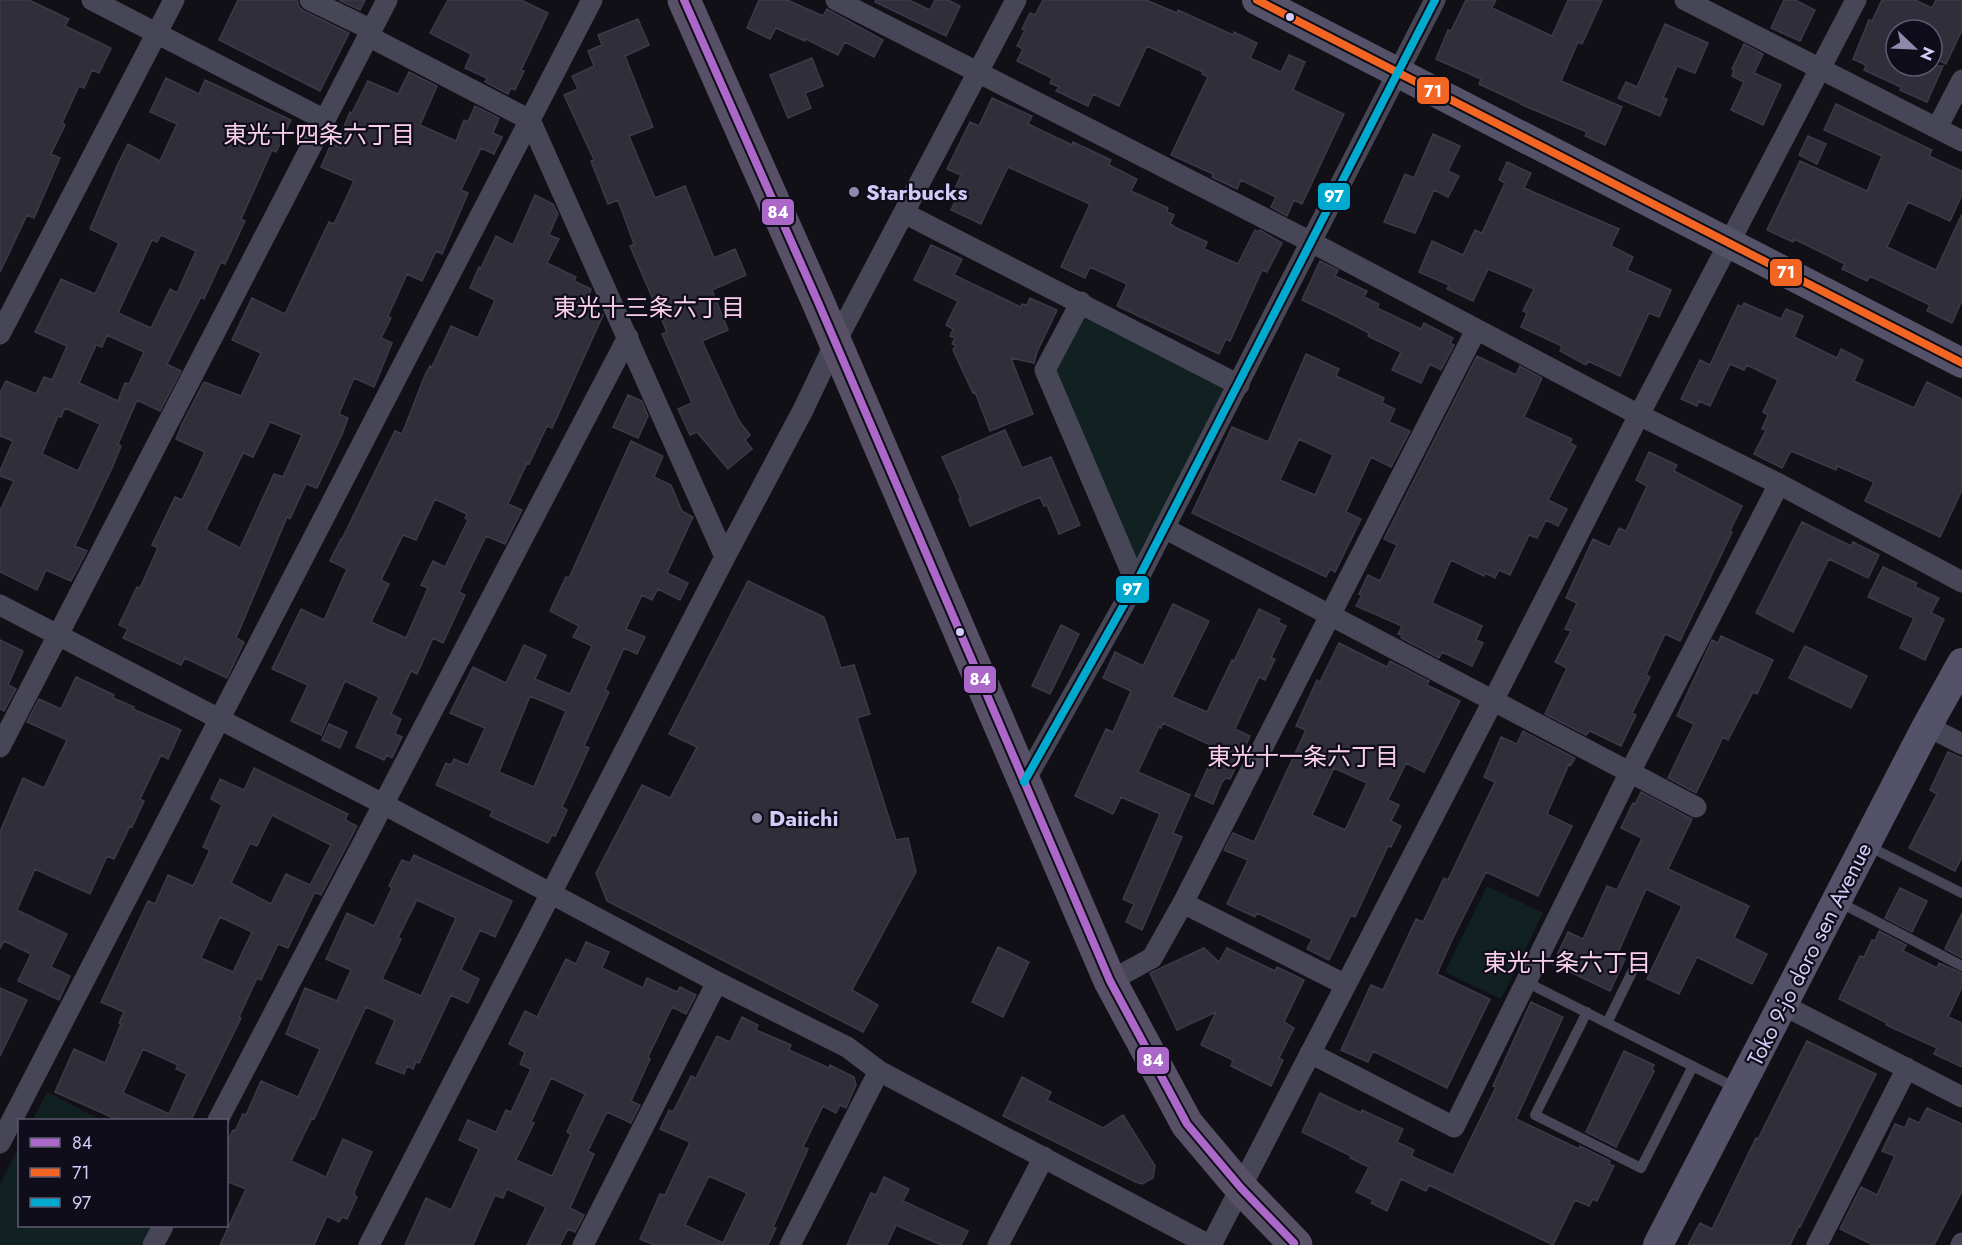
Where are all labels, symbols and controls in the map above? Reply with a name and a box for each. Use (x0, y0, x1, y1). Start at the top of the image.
unlabelled marker (1284, 11, 1296, 23)
north arrow (1884, 18, 1944, 78)
text: N (1914, 43, 1940, 64)
line badge: 71 (1416, 76, 1450, 105)
text: 71 (1424, 80, 1442, 103)
district label: 東光十四条六丁目 (223, 117, 415, 152)
place label: Starbucks (866, 176, 967, 208)
line badge: 97 (1317, 182, 1351, 211)
marker: Starbucks (847, 185, 861, 199)
text: 97 (1324, 185, 1344, 208)
line badge: 84 (761, 198, 795, 226)
text: 84 (767, 201, 789, 224)
line badge: 71 (1769, 258, 1803, 287)
text: 71 (1777, 261, 1795, 284)
district label: 東光十三条六丁目 (553, 290, 745, 325)
line badge: 97 (1115, 575, 1150, 604)
text: 97 (1122, 578, 1142, 601)
unlabelled marker (954, 626, 966, 638)
line badge: 84 (963, 665, 997, 694)
text: 84 (969, 668, 991, 691)
district label: 東光十一条六丁目 (1207, 739, 1399, 774)
place label: Daiichi (769, 802, 839, 834)
marker: Daiichi (750, 811, 764, 825)
street label: Toko 9-jo doro sen Avenue (1739, 837, 1879, 1071)
district label: 東光十条六丁目 (1483, 945, 1651, 980)
line badge: 84 (1136, 1046, 1170, 1075)
text: 84 (1142, 1049, 1164, 1072)
legend (18, 1119, 228, 1227)
text: 84 (72, 1130, 92, 1156)
text: 71 (72, 1160, 90, 1186)
text: 97 (72, 1190, 92, 1216)

